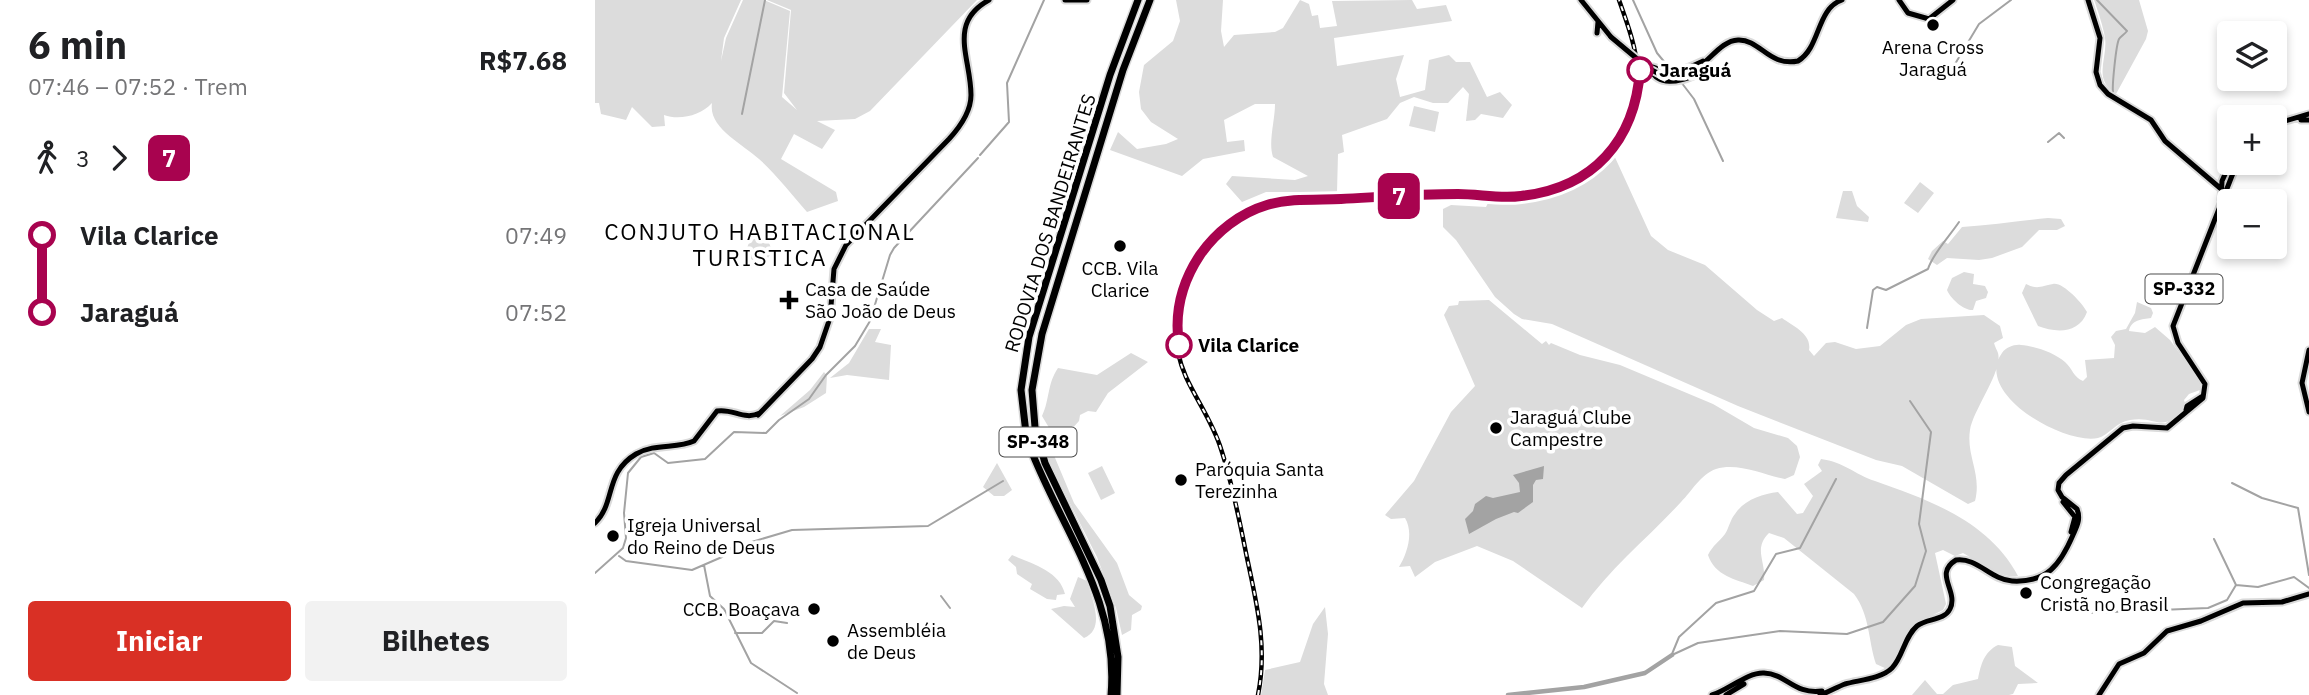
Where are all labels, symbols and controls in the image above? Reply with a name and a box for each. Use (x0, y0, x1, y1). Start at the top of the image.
marker: Arena Cross Jaraguá (1925, 17, 1941, 33)
text: 6 min (28, 20, 127, 69)
map controls (2217, 21, 2287, 259)
button: layers (2217, 21, 2287, 91)
place label: Arena Cross Jaraguá (1882, 35, 1984, 81)
text: R$7.68 (479, 43, 567, 77)
marker: Jaraguá (1627, 57, 1653, 83)
place label: Jaraguá (1659, 58, 1731, 82)
text: 07:46 – 07:52 · Trem (28, 71, 248, 101)
street label: RODOVIA DOS BANDEIRANTES (999, 91, 1101, 355)
button: + (2217, 105, 2287, 175)
icon: walk (28, 139, 66, 177)
icon: forward (100, 139, 138, 177)
text: 7 (162, 142, 176, 174)
text: 3 (76, 143, 90, 173)
line badge: 7 (1376, 173, 1422, 219)
text: 7 (1392, 180, 1406, 212)
button: − (2217, 189, 2287, 259)
district label: CONJUTO HABITACIONAL TURISTICA (604, 216, 916, 272)
text: Vila Clarice (80, 218, 219, 252)
text: 07:49 (505, 220, 567, 250)
marker: CCB. Vila Clarice (1112, 238, 1128, 254)
place label: CCB. Vila Clarice (1082, 256, 1158, 302)
road number: SP-332 (2145, 274, 2223, 304)
place label: Casa de Saúde São João de Deus (805, 277, 956, 323)
marker: Casa de Saúde São João de Deus (779, 290, 799, 310)
text: Jaraguá (80, 295, 179, 329)
text: 07:52 (505, 297, 567, 327)
marker: Vila Clarice (1166, 332, 1192, 358)
place label: Vila Clarice (1198, 333, 1299, 357)
place label: Jaraguá Clube Campestre (1510, 405, 1631, 451)
marker: Jaraguá Clube Campestre (1488, 420, 1504, 436)
road number: SP-348 (999, 428, 1076, 457)
place label: Paróquia Santa Terezinha (1195, 457, 1324, 503)
marker: Paróquia Santa Terezinha (1173, 472, 1189, 488)
place label: Igreja Universal do Reino de Deus (627, 513, 775, 559)
marker: Igreja Universal do Reino de Deus (605, 528, 621, 544)
place label: Congregação Cristã no Brasil (2040, 570, 2168, 616)
marker: Congregação Cristã no Brasil (2018, 585, 2034, 601)
place label: CCB. Boaçava (683, 597, 800, 621)
button: Iniciar (28, 601, 291, 681)
button: Bilhetes (305, 601, 567, 681)
marker: CCB. Boaçava (806, 601, 822, 617)
place label: Assembléia de Deus (847, 618, 946, 664)
marker: Assembléia de Deus (825, 633, 841, 649)

